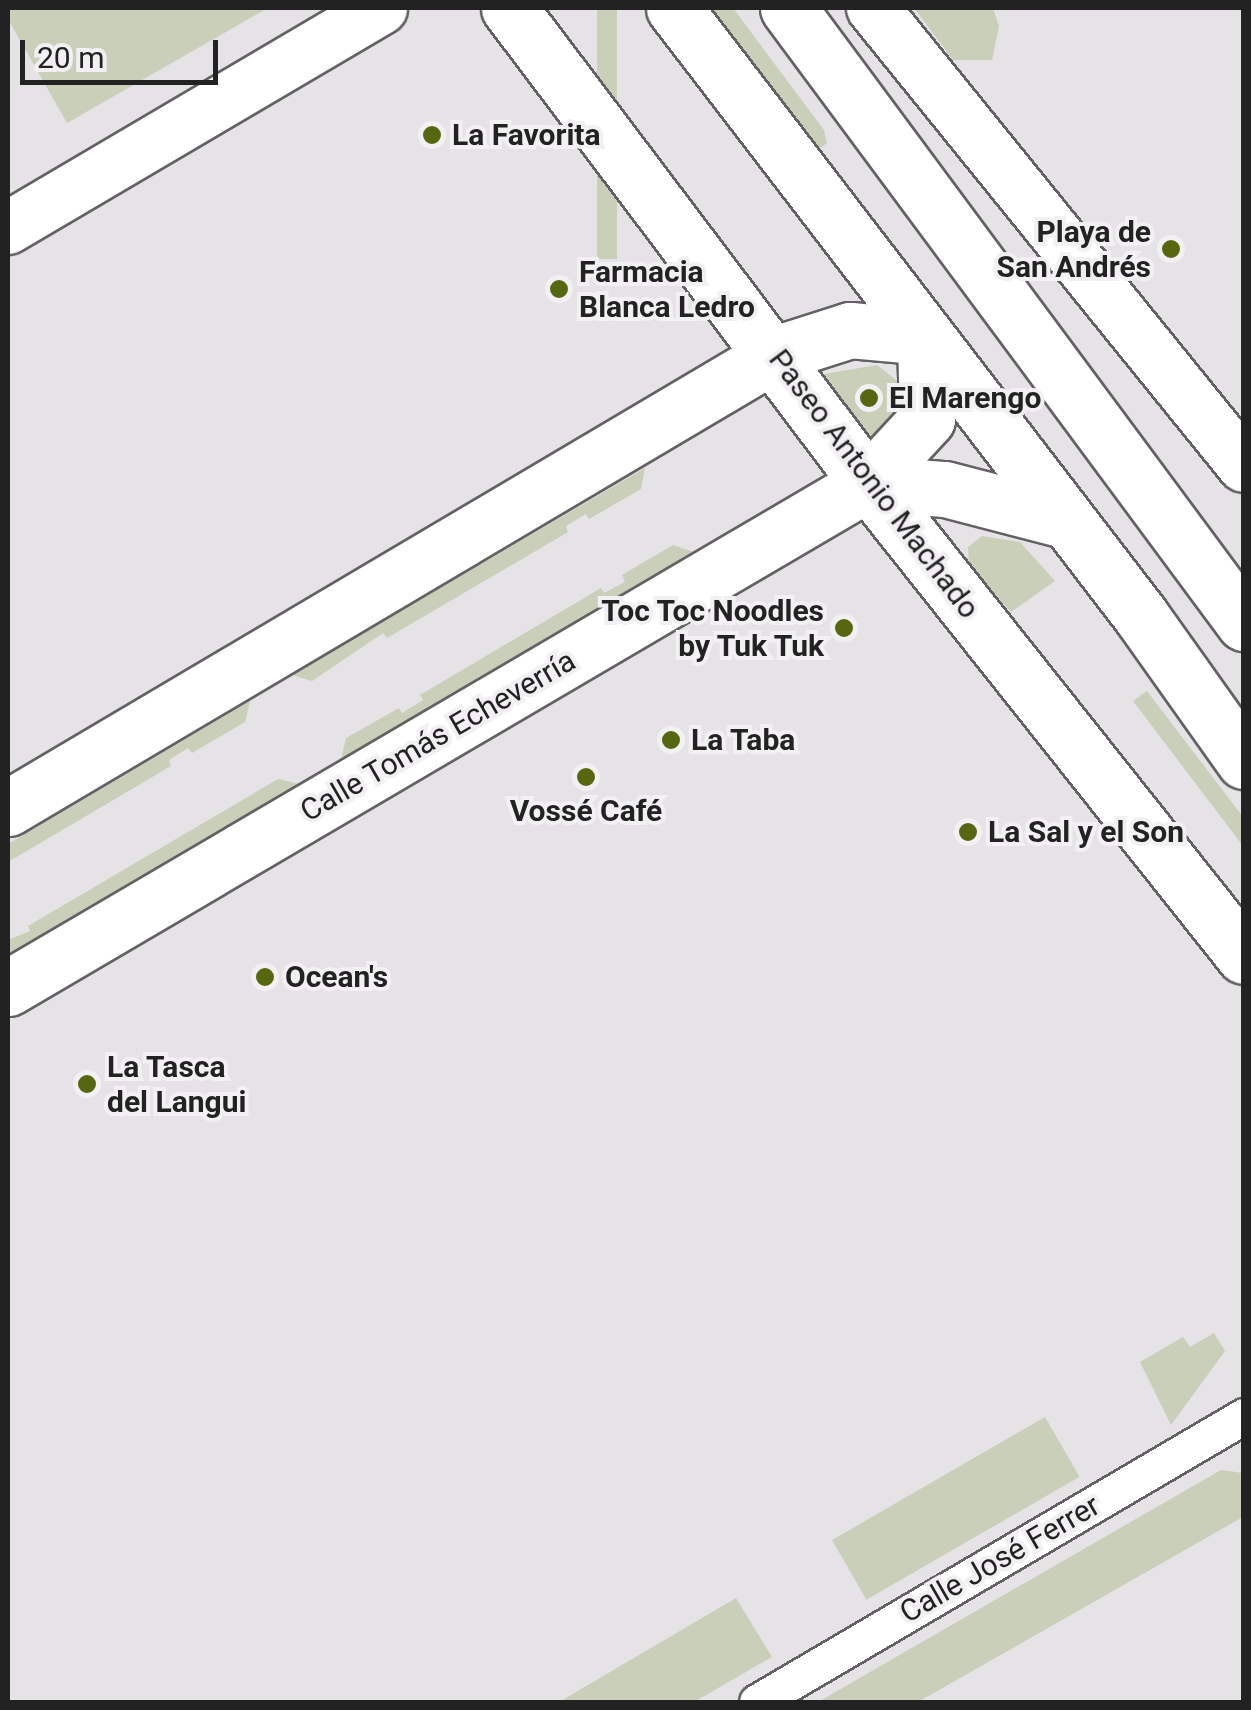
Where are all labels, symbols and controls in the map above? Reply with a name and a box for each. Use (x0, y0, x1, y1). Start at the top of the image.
scale bar (25, 20, 222, 82)
text: 20 m (37, 40, 104, 75)
place label: La Favorita (452, 117, 601, 153)
marker: La Favorita (421, 124, 443, 146)
place label: Playa de San Andrés (996, 214, 1151, 284)
marker: Playa de San Andrés (1160, 238, 1182, 260)
place label: Farmacia Blanca Ledro (579, 254, 755, 324)
marker: Farmacia Blanca Ledro (548, 278, 570, 300)
street label: Paseo Antonio Machado (761, 342, 987, 626)
place label: El Marengo (889, 380, 1041, 416)
marker: El Marengo (858, 387, 880, 409)
place label: Toc Toc Noodles by Tuk Tuk (600, 593, 824, 664)
marker: Toc Toc Noodles by Tuk Tuk (833, 617, 855, 639)
street label: Calle Tomás Echeverría (294, 642, 582, 830)
place label: La Taba (691, 722, 796, 758)
marker: La Taba (660, 729, 682, 751)
marker: Vossé Café (575, 766, 597, 788)
place label: Vossé Café (510, 793, 662, 829)
place label: La Sal y el Son (988, 814, 1184, 850)
marker: La Sal y el Son (957, 821, 979, 843)
place label: Ocean's (285, 959, 388, 995)
marker: Ocean's (254, 966, 276, 988)
place label: La Tasca del Langui (107, 1049, 246, 1120)
marker: La Tasca del Langui (76, 1073, 98, 1095)
street label: Calle José Ferrer (894, 1487, 1106, 1631)

